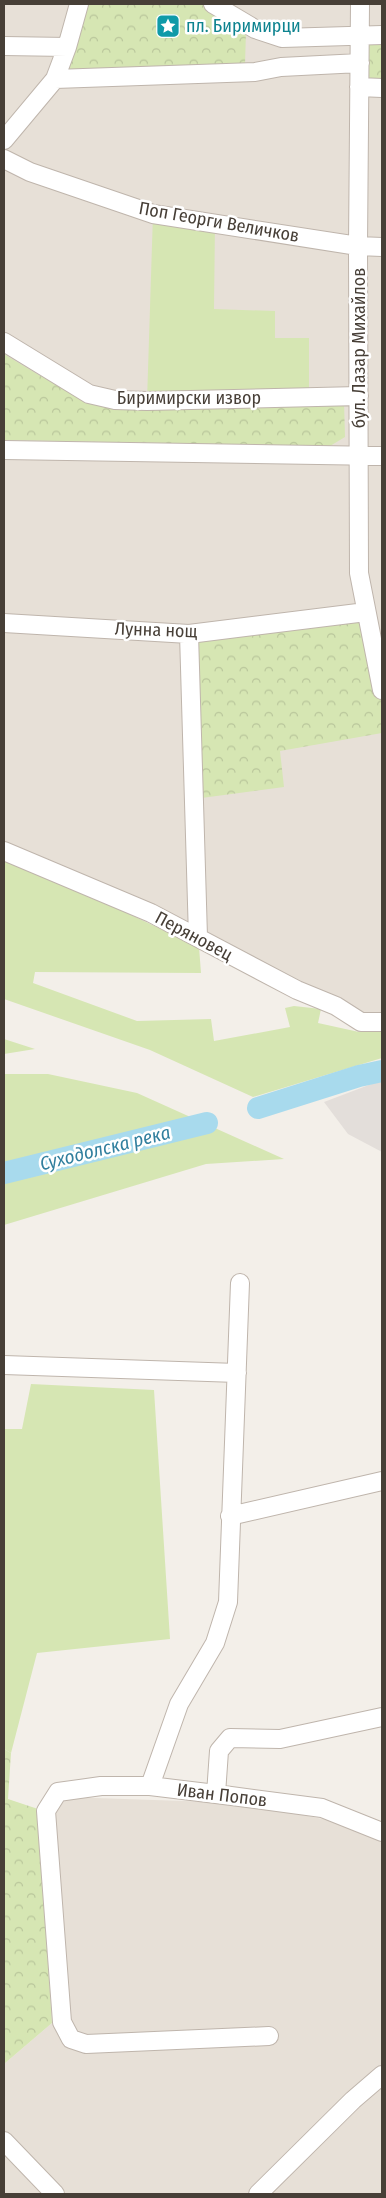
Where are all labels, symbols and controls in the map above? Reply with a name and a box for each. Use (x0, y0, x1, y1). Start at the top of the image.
place icon: пл. Биримирци (155, 13, 181, 39)
place label: пл. Биримирци (186, 15, 301, 37)
street label: Поп Георги Величков (137, 197, 301, 247)
street label: бул. Лазар Михайлов (348, 268, 370, 428)
street label: Биримирски извор (117, 387, 261, 409)
street label: Лунна нощ (114, 618, 198, 642)
street label: Перяновец (152, 906, 237, 966)
water label: Суходолска река (37, 1121, 173, 1175)
street label: Иван Попов (176, 1779, 268, 1811)

